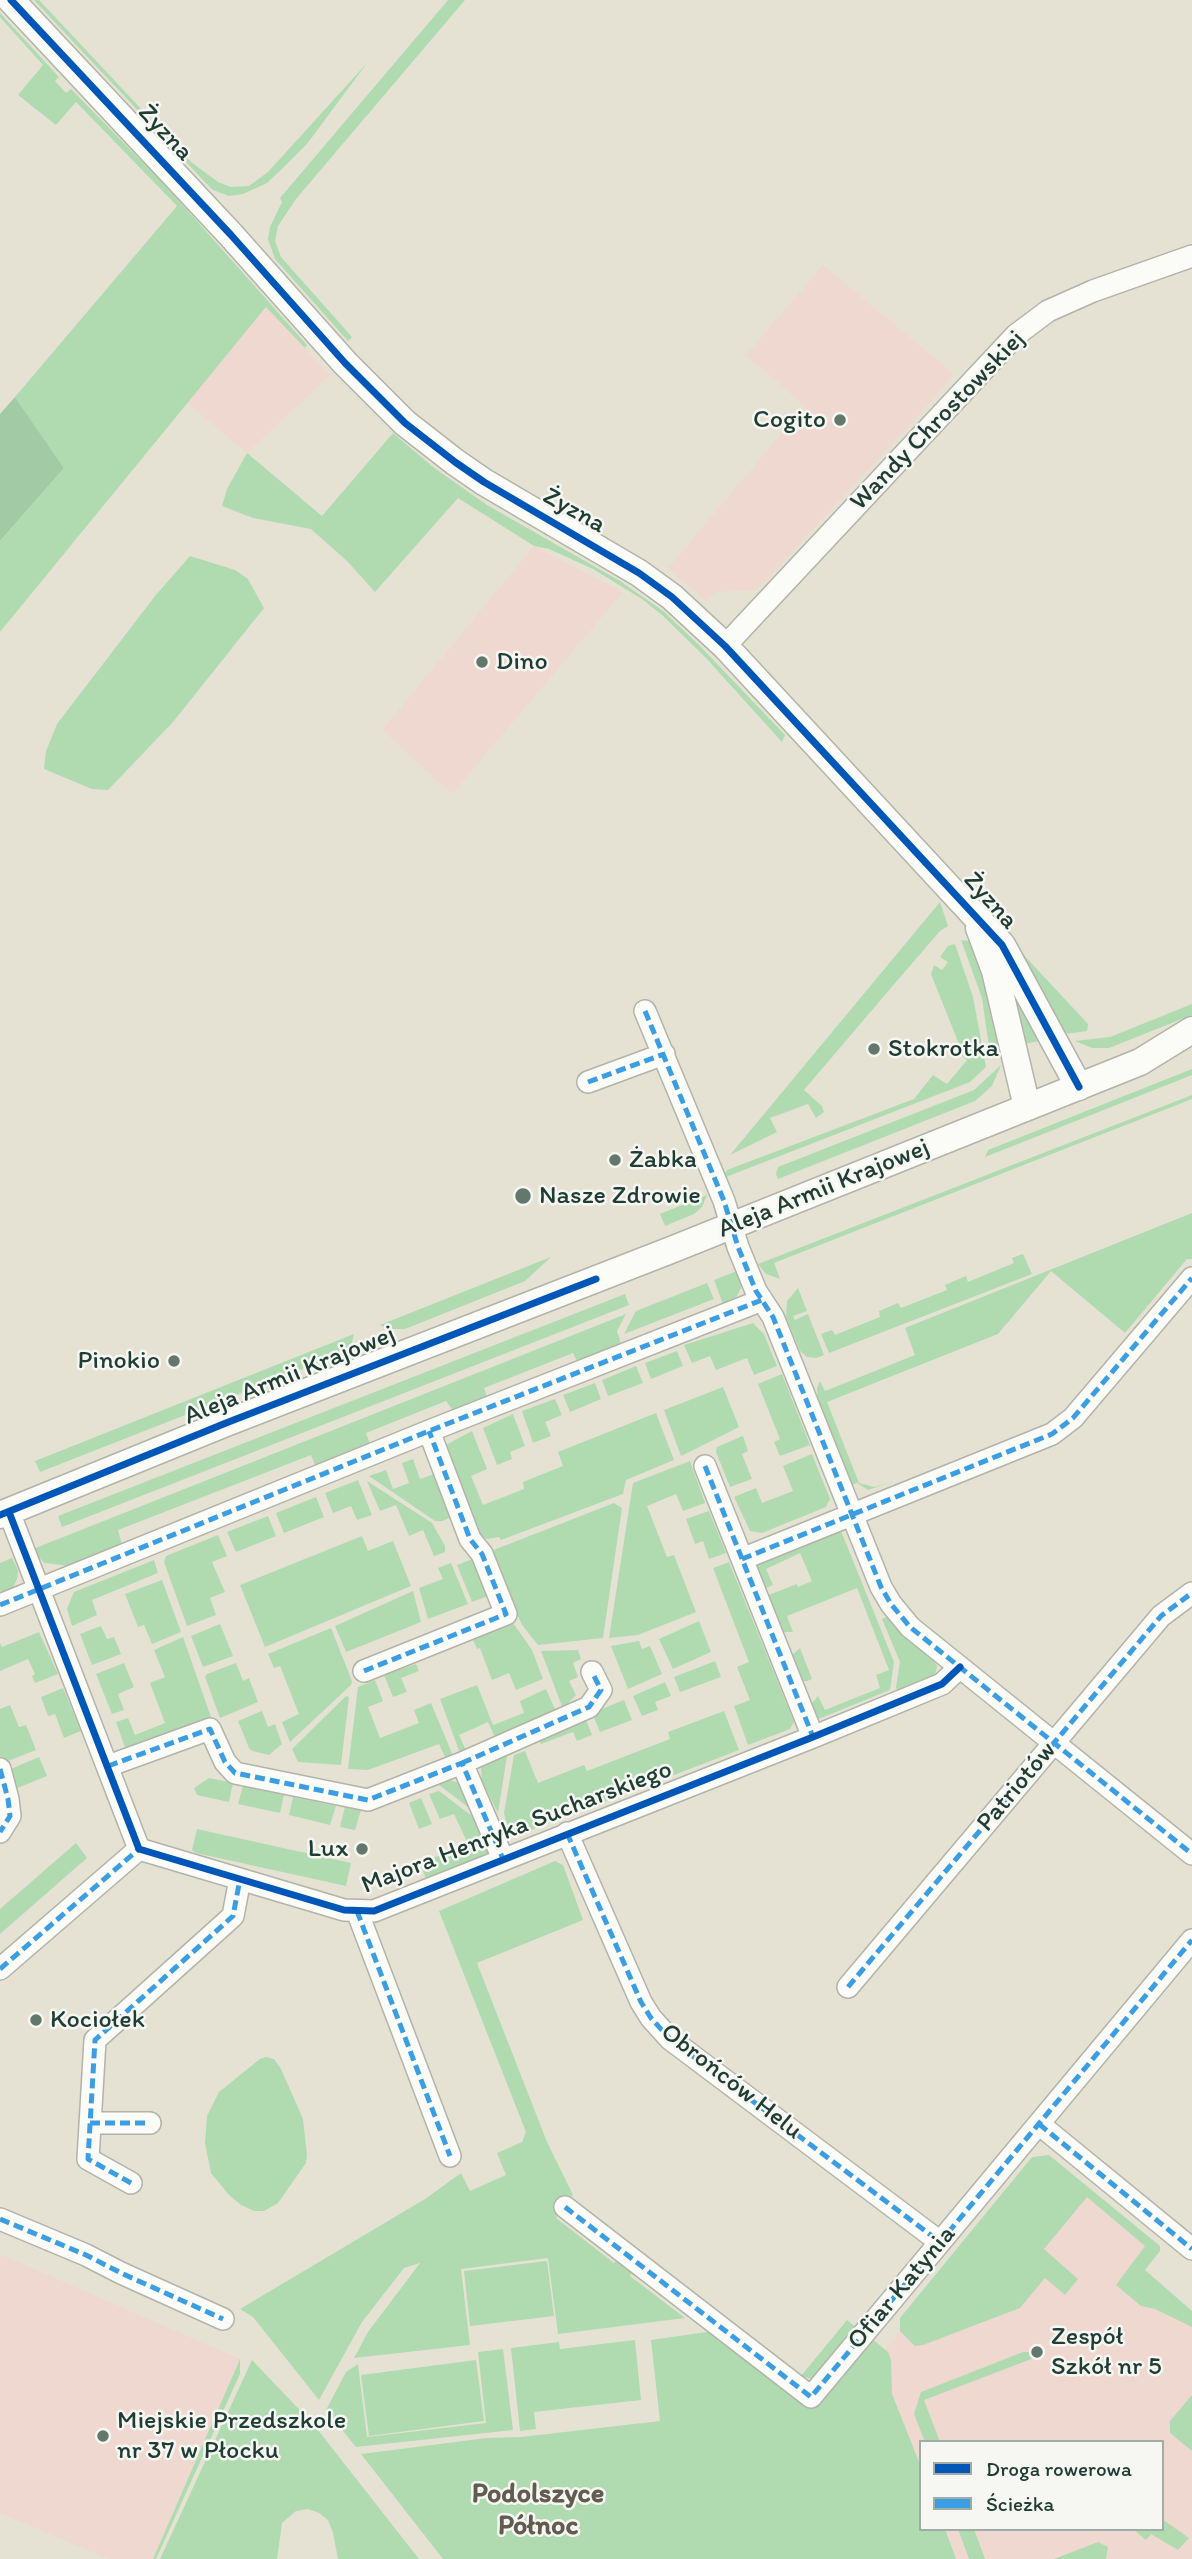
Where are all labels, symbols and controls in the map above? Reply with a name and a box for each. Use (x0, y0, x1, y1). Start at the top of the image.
street label: Żyzna (131, 98, 199, 168)
street label: Wandy Chrostowskiej (844, 324, 1032, 518)
place label: Cogito (753, 404, 826, 436)
marker: Cogito (832, 412, 848, 428)
street label: Żyzna (537, 481, 611, 541)
place label: Dino (496, 646, 548, 678)
marker: Dino (474, 654, 490, 670)
street label: Żyzna (956, 866, 1024, 936)
place label: Stokrotka (888, 1033, 999, 1065)
marker: Stokrotka (866, 1041, 882, 1057)
street label: Aleja Armii Krajowej (714, 1132, 934, 1246)
place label: Żabka (629, 1144, 697, 1176)
marker: Żabka (607, 1152, 623, 1168)
place label: Nasze Zdrowie (539, 1180, 701, 1212)
marker: Nasze Zdrowie (513, 1186, 533, 1206)
street label: Aleja Armii Krajowej (180, 1319, 400, 1433)
place label: Pinokio (77, 1345, 160, 1377)
marker: Pinokio (166, 1353, 182, 1369)
street label: Patriotów (970, 1736, 1064, 1838)
street label: Majora Henryka Sucharskiego (357, 1754, 677, 1902)
place label: Lux (308, 1833, 348, 1865)
marker: Lux (354, 1841, 370, 1857)
place label: Kociołek (50, 2004, 145, 2036)
marker: Kociołek (28, 2012, 44, 2028)
street label: Obrońców Helu (654, 2017, 808, 2147)
street label: Ofiar Katynia (841, 2220, 963, 2356)
place label: Zespół Szkół nr 5 (1051, 2321, 1162, 2382)
marker: Zespół Szkół nr 5 (1029, 2344, 1045, 2360)
place label: Miejskie Przedszkole nr 37 w Płocku (117, 2405, 346, 2466)
marker: Miejskie Przedszkole nr 37 w Płocku (95, 2428, 111, 2444)
legend (919, 2440, 1164, 2531)
text: Droga rowerowa (986, 2456, 1132, 2481)
district label: Podolszyce Północ (472, 2478, 604, 2544)
text: Ścieżka (986, 2491, 1054, 2516)

